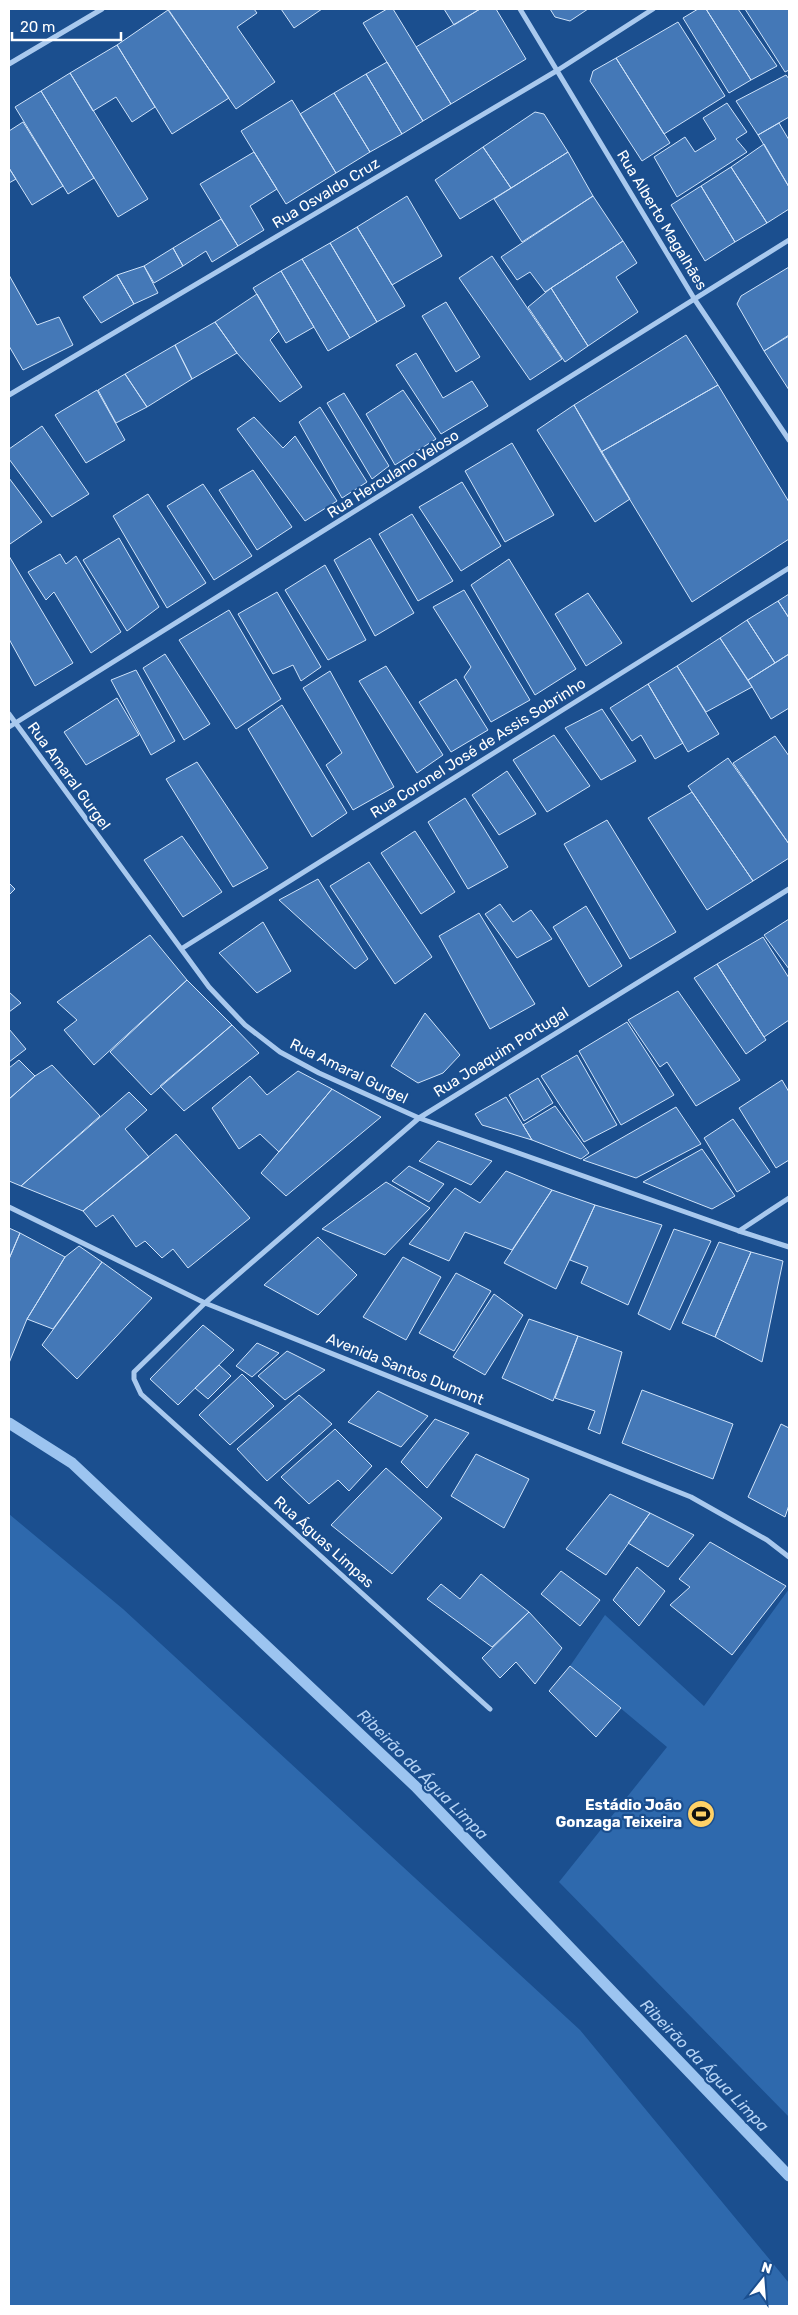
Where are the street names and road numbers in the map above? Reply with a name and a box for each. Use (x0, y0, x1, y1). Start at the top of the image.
street label: Rua Alberto Magalhães (613, 147, 711, 293)
street label: Rua Osvaldo Cruz (269, 154, 383, 232)
street label: Rua Herculano Veloso (324, 426, 462, 522)
street label: Rua Coronel José de Assis Sobrinho (367, 674, 589, 822)
street label: Rua Amaral Gurgel (24, 719, 114, 833)
street label: Rua Joaquim Portugal (430, 1003, 572, 1101)
street label: Rua Amaral Gurgel (287, 1035, 411, 1107)
street label: Avenida Santos Dumont (324, 1329, 486, 1409)
street label: Rua Águas Limpas (270, 1492, 378, 1592)

